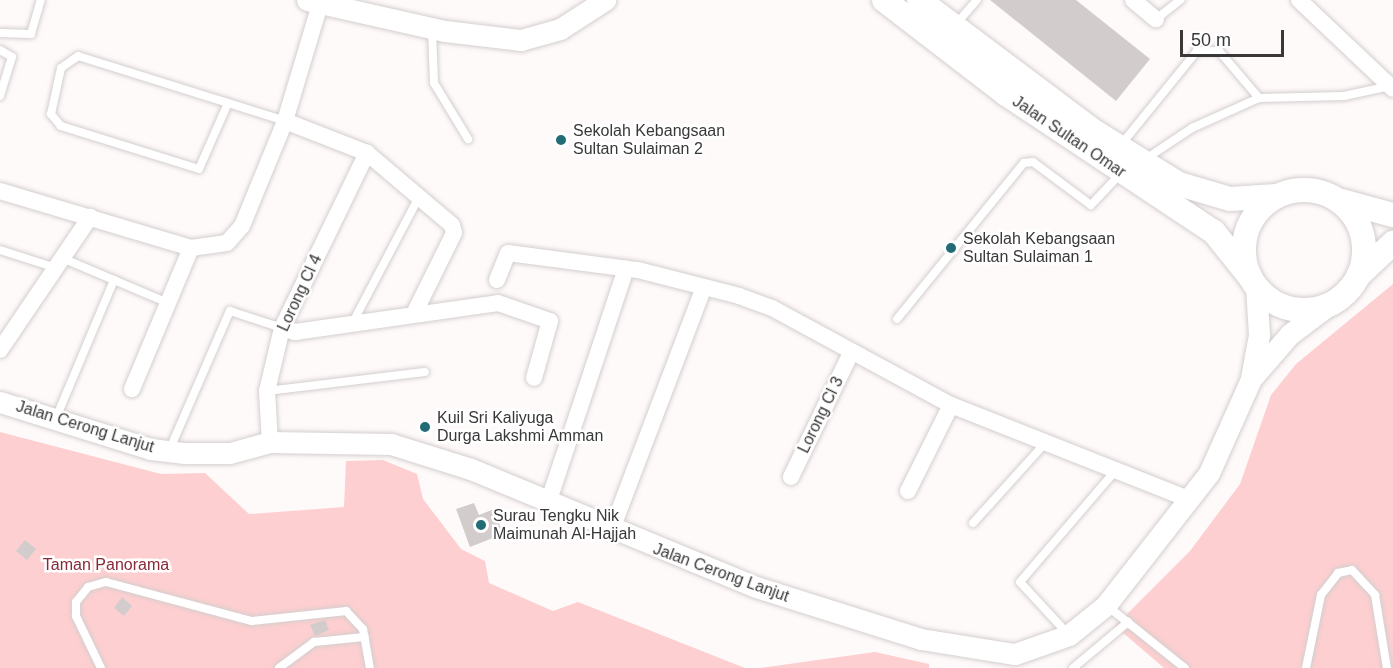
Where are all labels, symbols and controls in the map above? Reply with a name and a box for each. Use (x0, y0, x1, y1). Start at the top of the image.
scale bar (1183, 18, 1286, 56)
text: 50 m (1191, 30, 1231, 50)
street label: Jalan Sultan Omar (1009, 92, 1129, 182)
place label: Sekolah Kebangsaan Sultan Sulaiman 2 (573, 121, 725, 159)
marker: Sekolah Kebangsaan Sultan Sulaiman 2 (554, 133, 568, 147)
place label: Sekolah Kebangsaan Sultan Sulaiman 1 (963, 229, 1115, 267)
marker: Sekolah Kebangsaan Sultan Sulaiman 1 (944, 241, 958, 255)
street label: Lorong Cl 4 (274, 251, 326, 335)
street label: Lorong Cl 3 (794, 374, 848, 456)
street label: Jalan Cerong Lanjut (14, 397, 156, 457)
place label: Kuil Sri Kaliyuga Durga Lakshmi Amman (437, 408, 604, 446)
marker: Kuil Sri Kaliyuga Durga Lakshmi Amman (418, 420, 432, 434)
place label: Surau Tengku Nik Maimunah Al-Hajjah (493, 506, 637, 544)
marker: Surau Tengku Nik Maimunah Al-Hajjah (474, 518, 488, 532)
street label: Jalan Cerong Lanjut (650, 539, 792, 607)
park label: Taman Panorama (43, 555, 169, 575)

